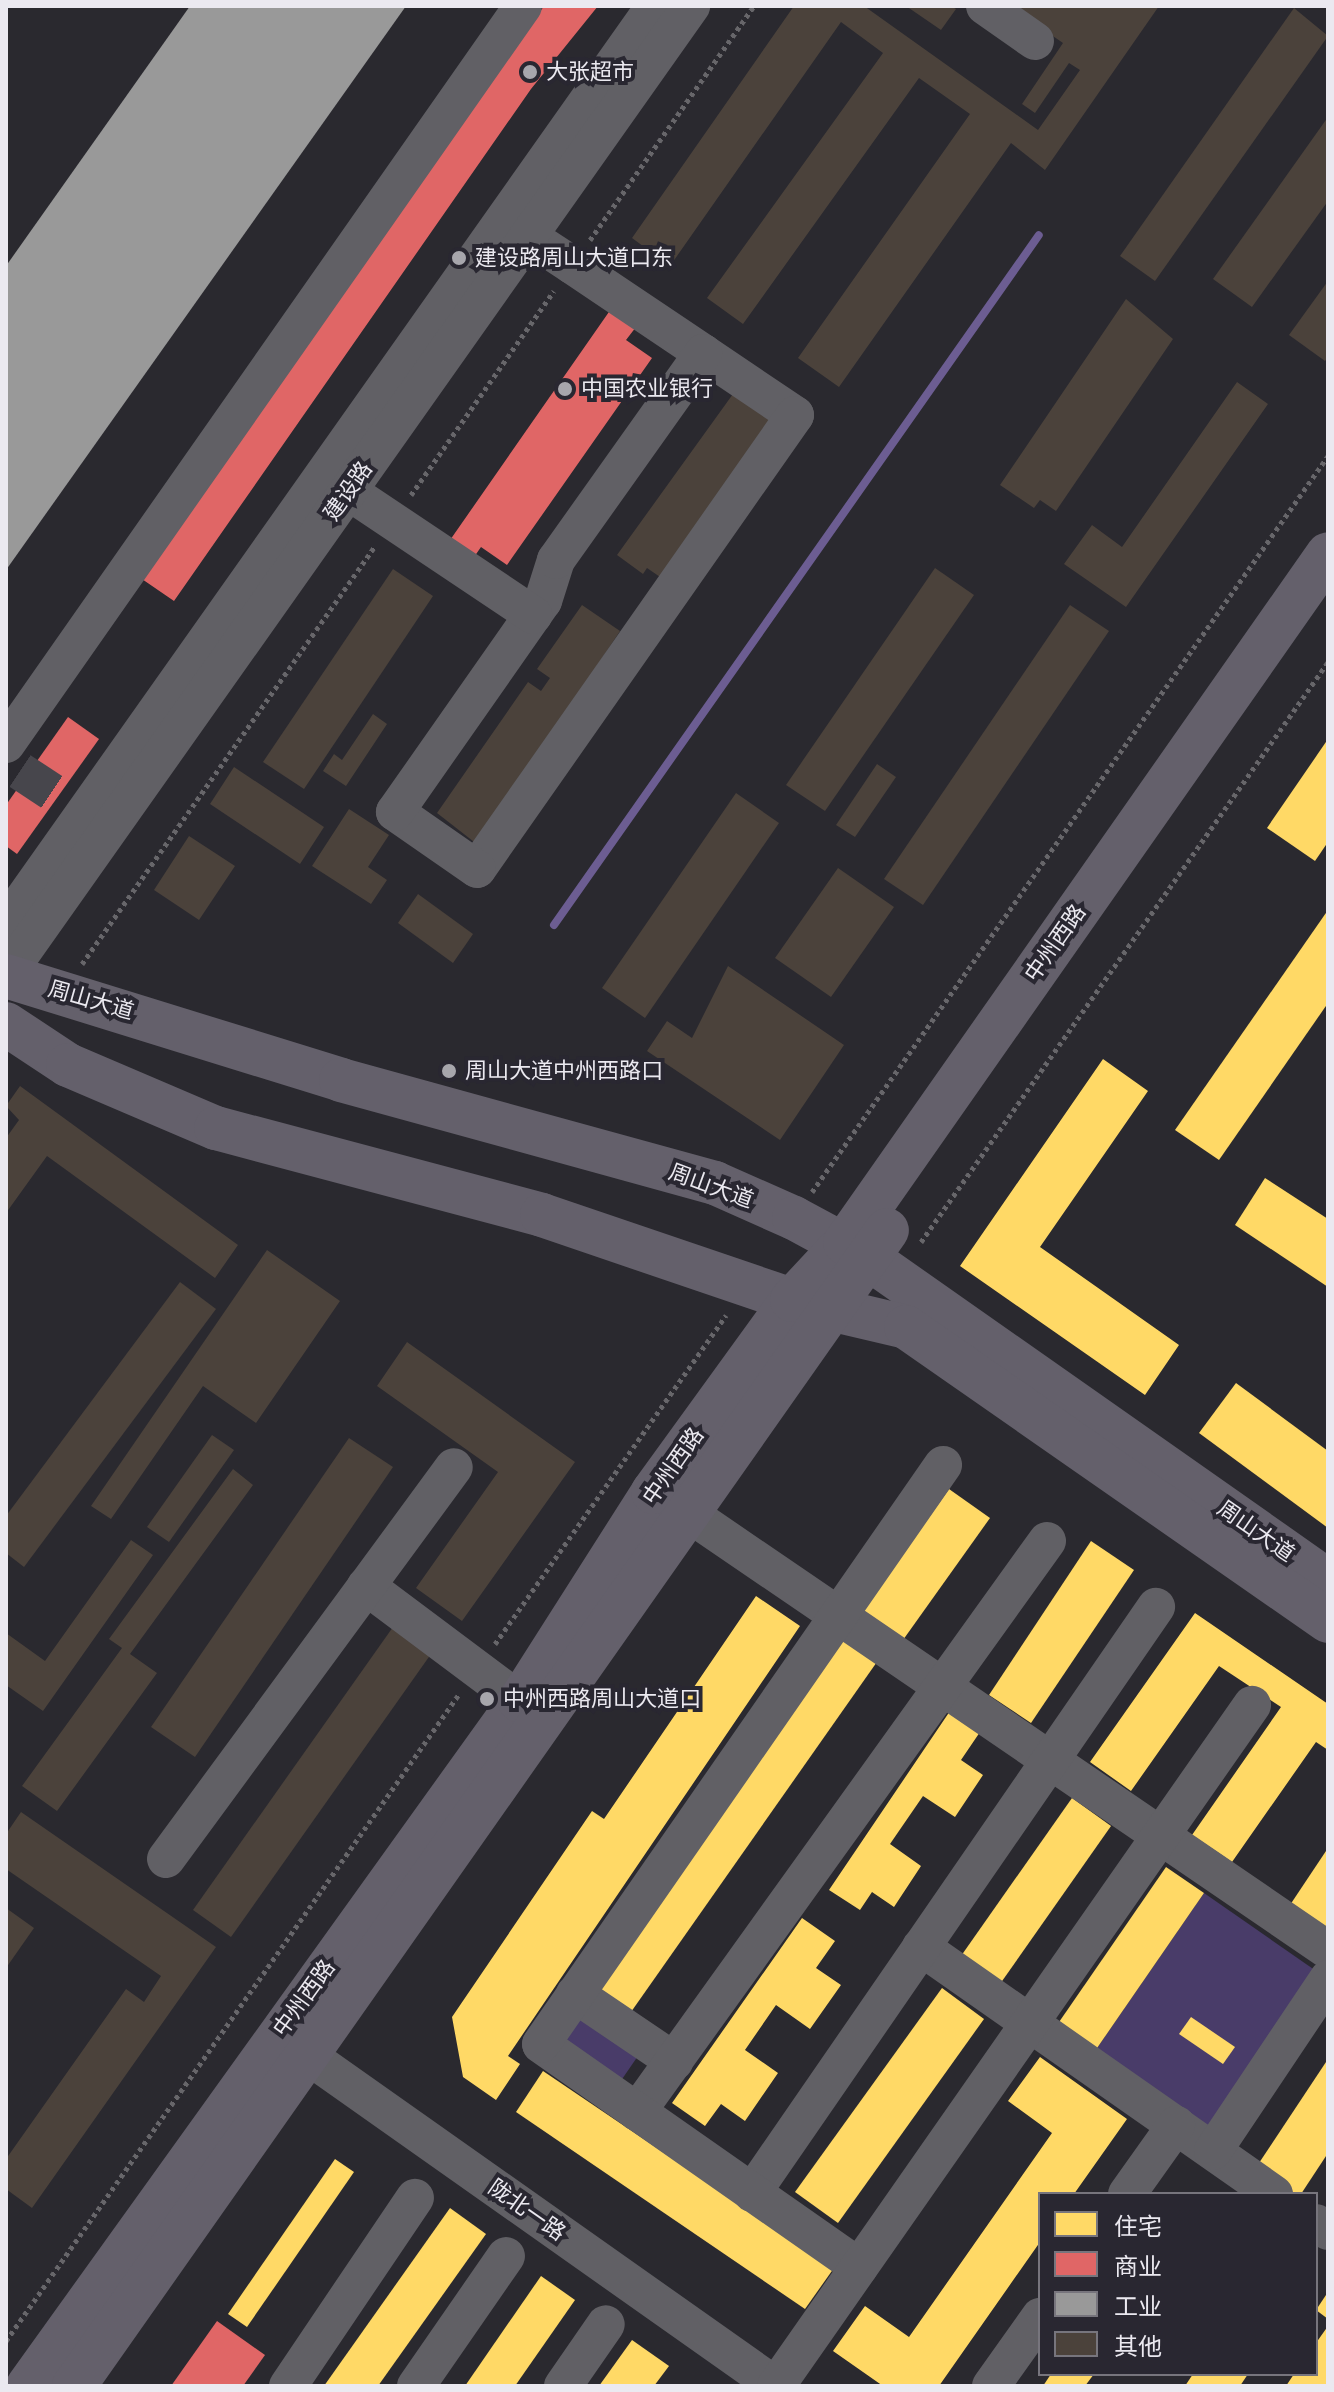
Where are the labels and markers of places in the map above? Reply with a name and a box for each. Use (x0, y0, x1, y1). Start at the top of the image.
place label: 大张超市 (546, 59, 634, 85)
marker: 大张超市 (521, 63, 539, 81)
place label: 建设路周山大道口东 (475, 245, 673, 271)
marker: 建设路周山大道口东 (450, 249, 468, 267)
place label: 中国农业银行 (581, 376, 713, 402)
marker: 中国农业银行 (556, 380, 574, 398)
place label: 周山大道中州西路口 (465, 1058, 663, 1084)
marker: 周山大道中州西路口 (440, 1062, 458, 1080)
place label: 中州西路周山大道口 (503, 1686, 701, 1712)
marker: 中州西路周山大道口 (478, 1690, 496, 1708)

